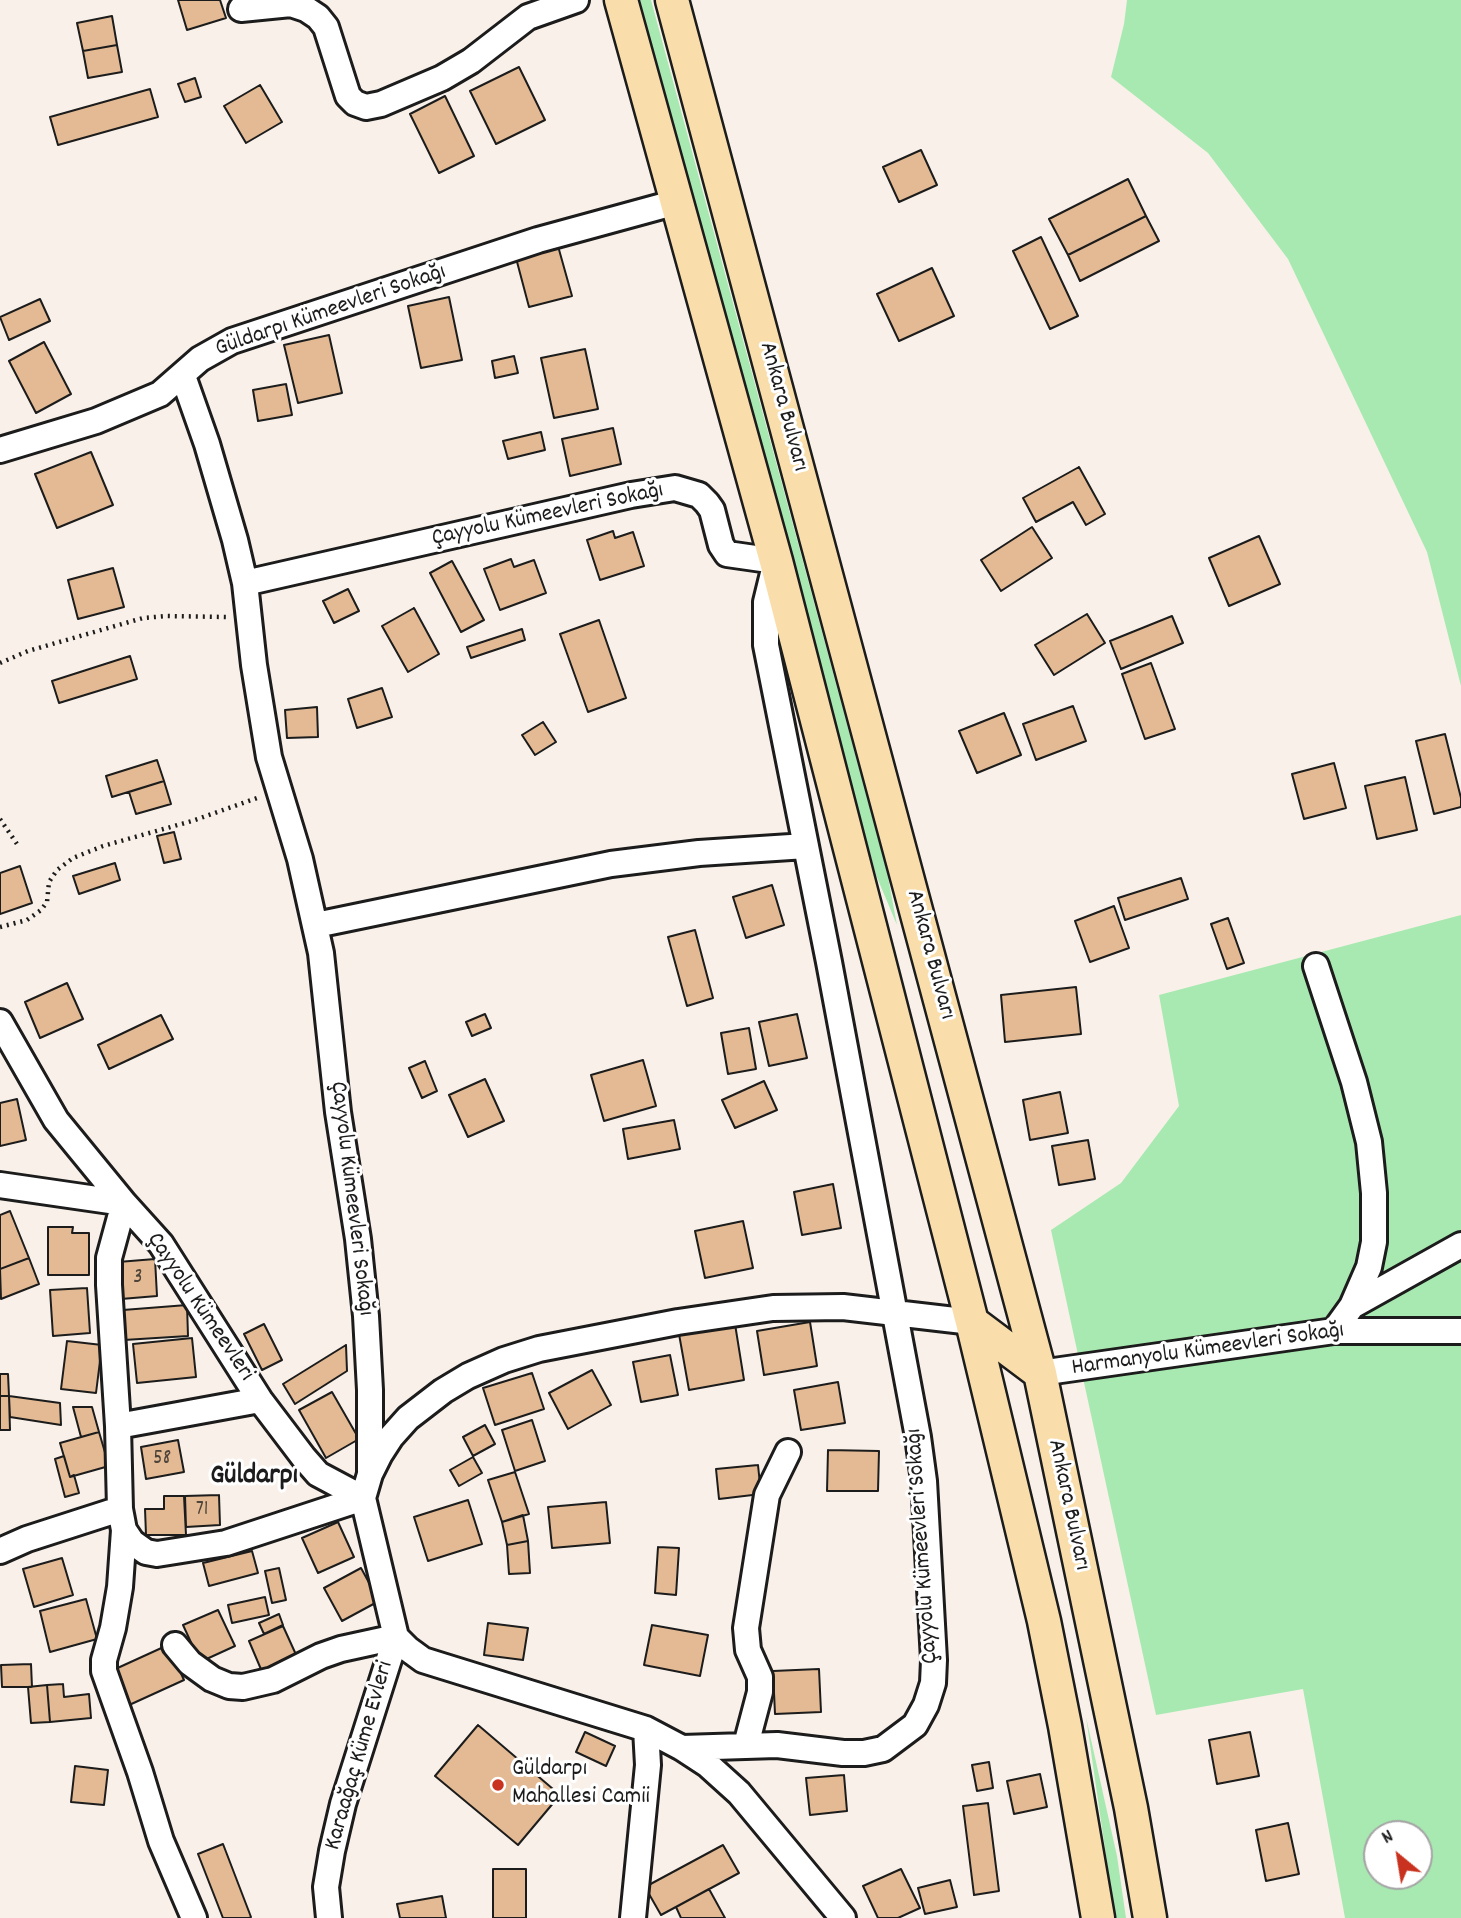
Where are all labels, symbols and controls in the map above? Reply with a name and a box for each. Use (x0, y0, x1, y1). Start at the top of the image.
street label: Güldarpı Kümeevleri Sokağı (212, 259, 450, 365)
street label: Ankara Bulvarı (751, 339, 813, 475)
street label: Çayyolu Kümeevleri Sokağı (430, 477, 666, 555)
street label: Ankara Bulvarı (898, 887, 960, 1023)
street label: Çayyolu Kümeevleri Sokağı (321, 1080, 379, 1318)
street label: Çayyolu Kümeevleri (139, 1228, 259, 1388)
house number: 3 (133, 1266, 143, 1292)
street label: Harmanyolu Kümeevleri Sokağı (1070, 1318, 1346, 1384)
street label: Çayyolu Kümeevleri Sokağı (901, 1428, 947, 1664)
street label: Ankara Bulvarı (1039, 1437, 1095, 1573)
house number: 58 (153, 1447, 171, 1473)
district label: Güldarpı (210, 1461, 298, 1495)
house number: 71 (196, 1498, 208, 1524)
street label: Karaağaç Küme Evleri (320, 1658, 402, 1854)
place label: Güldarpı Mahallesi Camii (512, 1757, 650, 1813)
marker: Güldarpı Mahallesi Camii (490, 1777, 506, 1793)
north arrow (1363, 1820, 1433, 1890)
text: N (1377, 1824, 1399, 1852)

